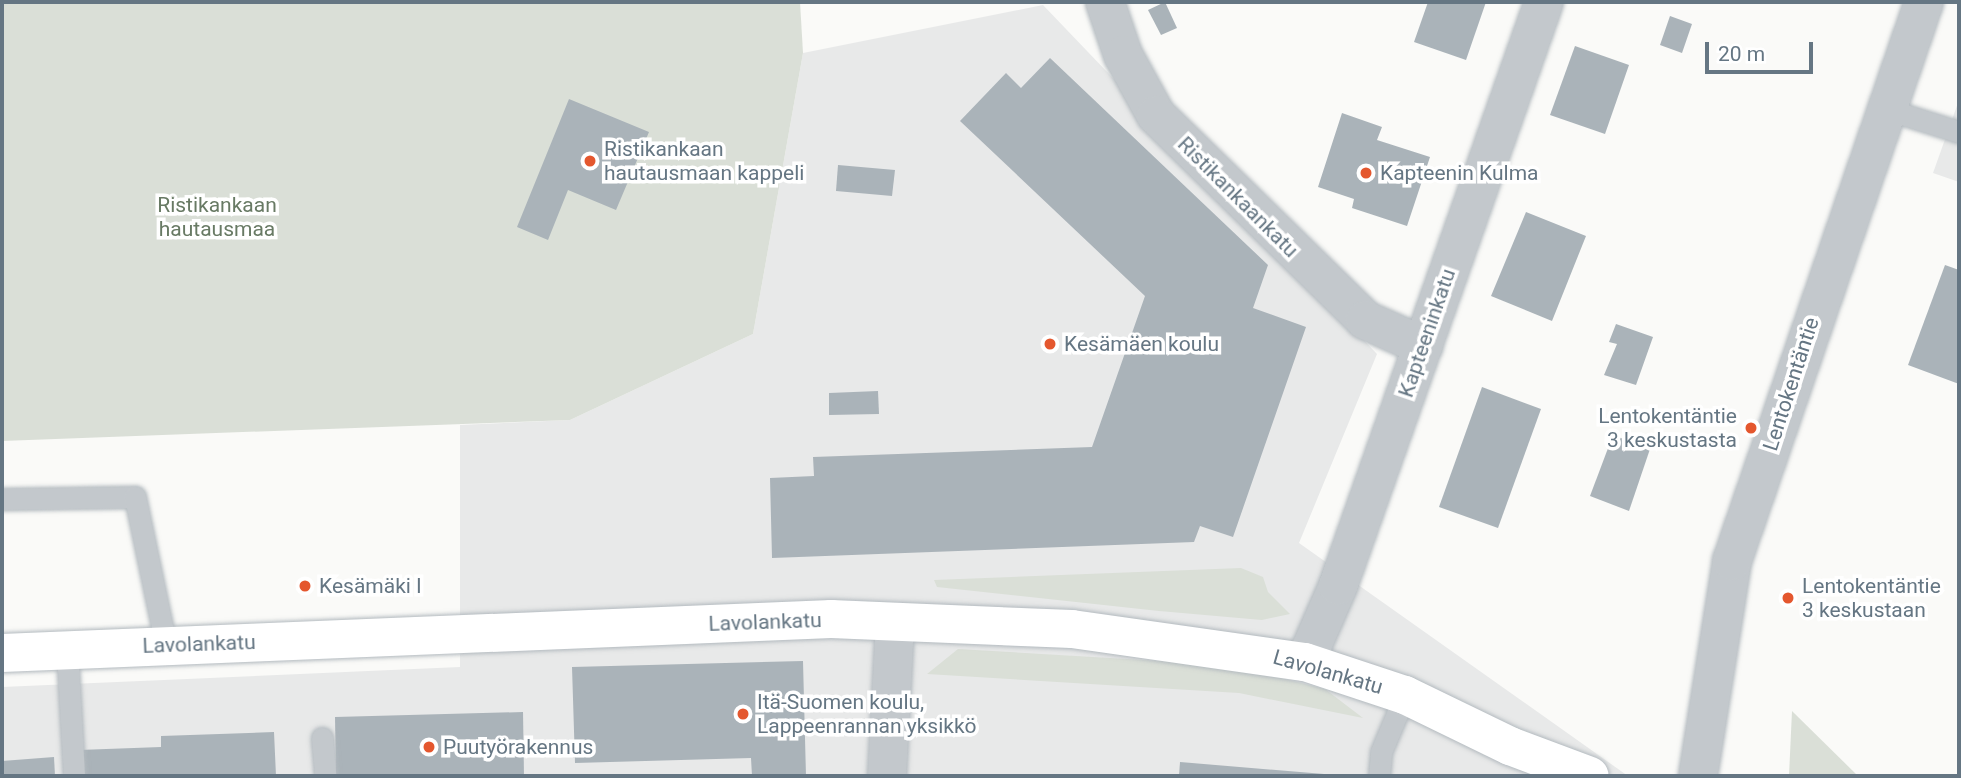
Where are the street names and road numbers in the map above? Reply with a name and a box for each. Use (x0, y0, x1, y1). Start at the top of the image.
street label: Ristikankaankatu (1172, 131, 1304, 263)
street label: Kapteeninkatu (1393, 265, 1461, 401)
street label: Lentokentäntie (1758, 314, 1824, 454)
street label: Lavolankatu (708, 607, 822, 637)
street label: Lavolankatu (142, 629, 256, 659)
street label: Lavolankatu (1270, 644, 1386, 700)

